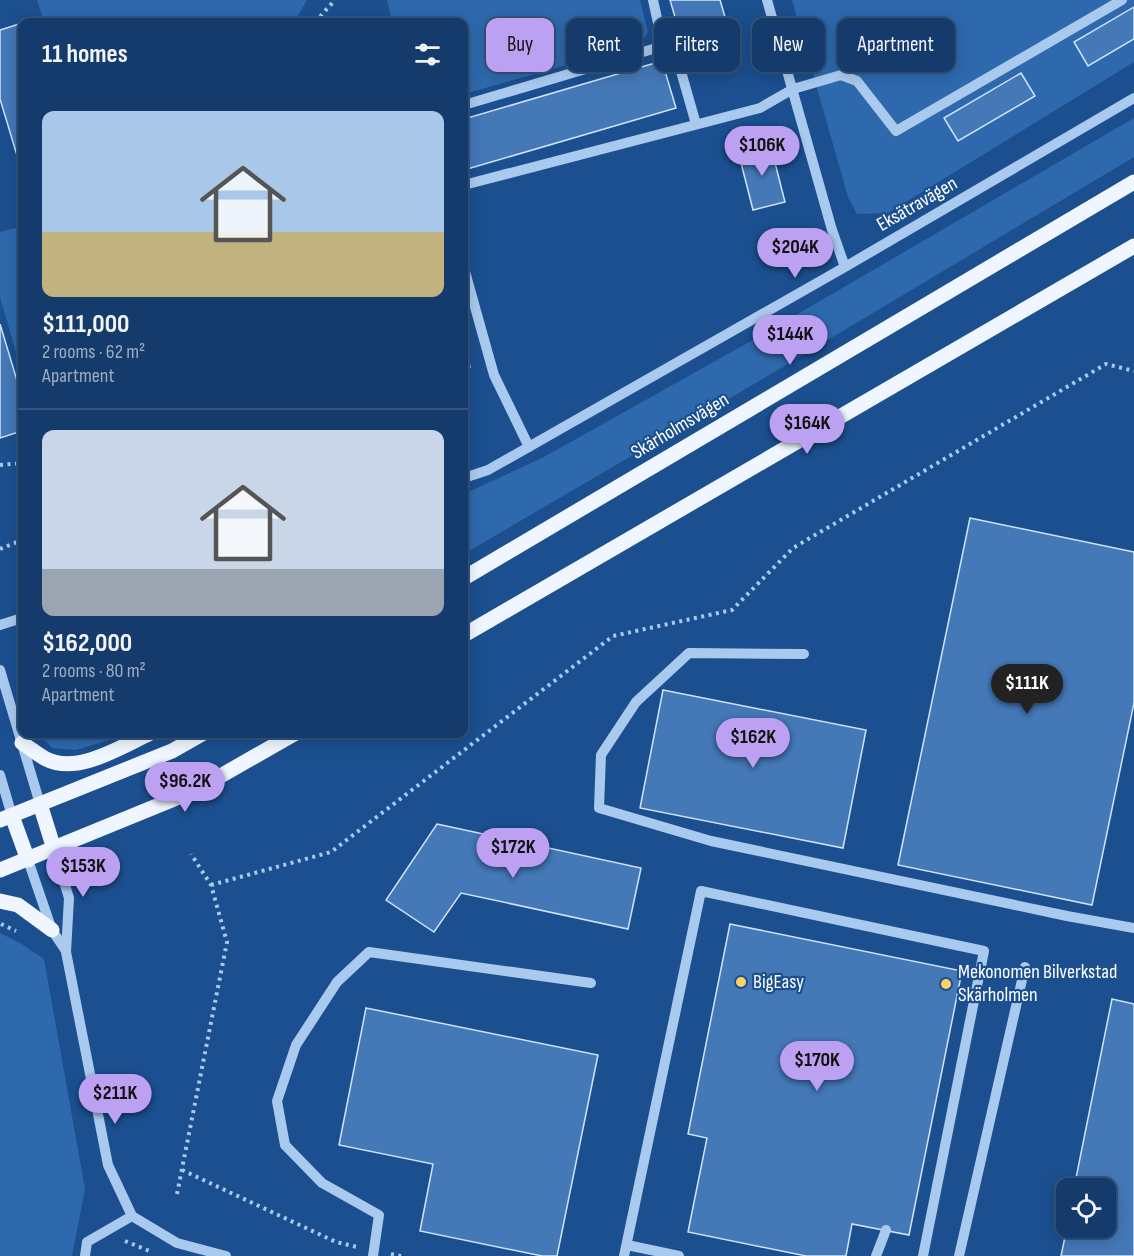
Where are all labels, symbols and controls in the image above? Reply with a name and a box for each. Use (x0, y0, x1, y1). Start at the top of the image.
chip: Buy (486, 18, 554, 72)
chip: Rent (566, 18, 642, 72)
chip: Filters (654, 18, 740, 72)
chip: New (752, 18, 825, 72)
chip: Apartment (837, 18, 955, 72)
icon: filters (411, 38, 444, 71)
text: 11 homes (42, 39, 128, 70)
pin: $106K (720, 126, 804, 177)
text: $106K (739, 133, 785, 157)
icon: home (189, 150, 297, 258)
street label: Eksätravägen (872, 171, 962, 237)
pin: $204K (753, 228, 837, 279)
text: $204K (771, 235, 819, 259)
text: $111,000 (42, 309, 129, 340)
pin: $144K (748, 315, 832, 366)
text: $144K (767, 322, 813, 346)
text: 2 rooms · 62 m² (42, 340, 145, 364)
text: Apartment (42, 364, 115, 388)
street label: Skärholmsvägen (627, 387, 733, 465)
pin: $164K (765, 404, 849, 455)
text: $164K (784, 411, 830, 435)
icon: home (189, 469, 297, 577)
text: $162,000 (42, 628, 132, 659)
text: 2 rooms · 80 m² (42, 659, 146, 683)
pin: $111K (985, 664, 1069, 715)
text: $111K (1005, 671, 1049, 695)
text: Apartment (42, 683, 115, 707)
pin: $162K (711, 718, 795, 769)
text: $162K (730, 725, 776, 749)
pin: $96.2K (136, 762, 234, 813)
text: $96.2K (159, 769, 211, 793)
pin: $172K (471, 828, 555, 879)
text: $172K (490, 835, 536, 859)
pin: $153K (41, 847, 125, 898)
text: $153K (60, 854, 106, 878)
place label: Mekonomen Bilverkstad Skärholmen (958, 960, 1117, 1007)
place label: BigEasy (753, 970, 804, 994)
marker: BigEasy (734, 975, 748, 989)
marker: Mekonomen Bilverkstad Skärholmen (939, 977, 953, 991)
pin: $170K (775, 1041, 859, 1092)
text: $170K (794, 1048, 840, 1072)
pin: $211K (73, 1074, 157, 1125)
text: $211K (93, 1081, 137, 1105)
map controls (1056, 1178, 1116, 1238)
button: locate (1056, 1178, 1116, 1238)

